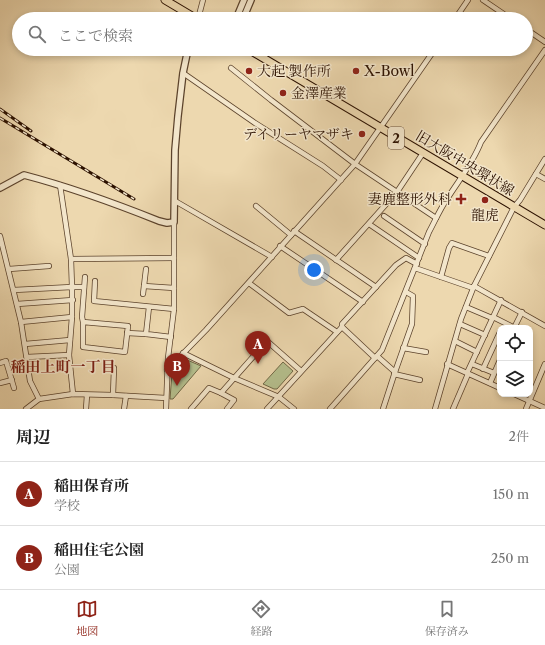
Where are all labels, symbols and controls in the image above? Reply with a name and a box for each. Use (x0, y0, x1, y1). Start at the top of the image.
search box (12, 12, 533, 56)
icon: search (26, 23, 48, 45)
text: ここで検索 (58, 26, 133, 45)
place label: 大起 製作所 (257, 62, 331, 80)
place label: X-Bowl (363, 62, 414, 80)
marker: 大起 製作所 (244, 66, 254, 76)
marker: X-Bowl (351, 66, 361, 76)
place label: 金澤産業 (291, 84, 347, 102)
marker: 金澤産業 (278, 88, 288, 98)
place label: デイリーヤマザキ (243, 125, 354, 143)
street label: 旧大阪中央環状線 (412, 126, 518, 200)
road number: 2 (388, 127, 404, 149)
marker: デイリーヤマザキ (357, 129, 367, 139)
place label: 妻鹿整形外科 (368, 190, 452, 208)
marker: 妻鹿整形外科 (455, 193, 467, 205)
marker: 龍虎 (480, 195, 490, 205)
place label: 龍虎 (471, 206, 499, 224)
your location (304, 260, 324, 280)
map controls (497, 325, 533, 397)
button: locate (497, 325, 533, 361)
pin: A (245, 331, 271, 364)
pin: B (164, 353, 190, 386)
district label: 稲田上町一丁目 (10, 357, 116, 376)
button: layers (497, 361, 533, 397)
text: 周辺 (16, 427, 50, 447)
text: 2件 (509, 428, 529, 444)
text: 稲田保育所 (54, 476, 129, 495)
text: A (24, 486, 34, 502)
text: 150 m (493, 486, 529, 502)
text: 学校 (54, 497, 80, 513)
text: 稲田住宅公園 (54, 540, 144, 559)
text: B (24, 550, 34, 566)
text: 250 m (491, 550, 529, 566)
text: 公園 (54, 561, 80, 577)
tab: 地図 (76, 598, 98, 638)
tab: 経路 (250, 598, 272, 638)
tab: 保存済み (425, 598, 469, 638)

